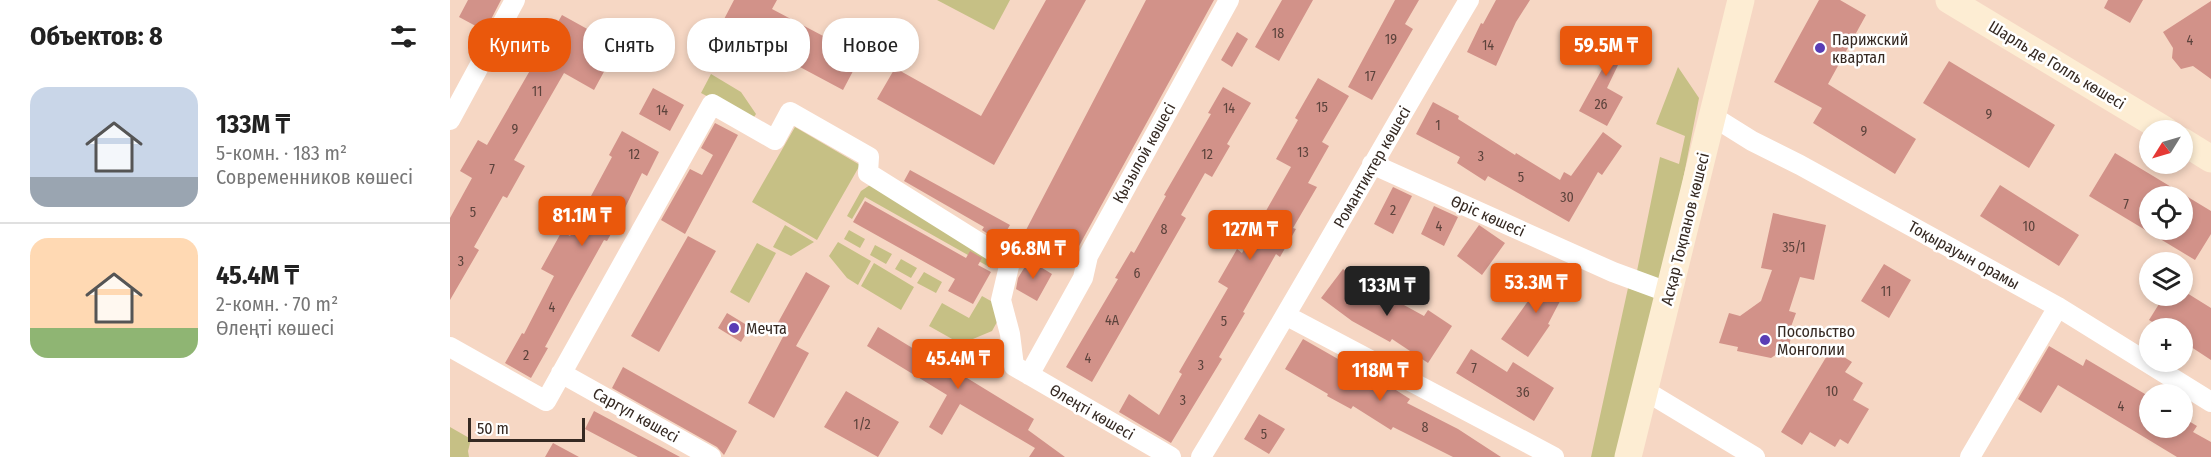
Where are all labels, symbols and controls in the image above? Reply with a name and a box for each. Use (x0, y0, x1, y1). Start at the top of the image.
street label: Шарль де Голль көшесі (1985, 17, 2129, 113)
chip: Купить (468, 18, 571, 72)
chip: Снять (583, 18, 675, 72)
chip: Фильтры (687, 18, 810, 72)
chip: Новое (822, 18, 919, 72)
icon: filters (387, 20, 420, 53)
text: Объектов: 8 (30, 21, 163, 52)
house number: 18 (1272, 25, 1284, 42)
pin: 59.5M ₸ (1551, 26, 1661, 77)
place label: Парижский квартал (1832, 30, 1908, 67)
house number: 19 (1385, 31, 1397, 48)
house number: 4 (2187, 32, 2194, 49)
text: 59.5M ₸ (1574, 33, 1638, 57)
house number: 14 (1482, 37, 1494, 54)
marker: Парижский квартал (1813, 41, 1827, 55)
house number: 17 (1364, 68, 1376, 85)
house number: 11 (532, 83, 542, 100)
house number: 26 (1594, 96, 1608, 113)
street label: Қызылой көшесі (1109, 99, 1179, 207)
house number: 15 (1316, 99, 1328, 116)
house number: 14 (1223, 100, 1235, 117)
house number: 14 (656, 102, 668, 119)
street label: Романтиктер көшесі (1329, 103, 1415, 231)
house number: 9 (1986, 106, 1993, 123)
text: 133M ₸ (216, 109, 290, 140)
icon: home (78, 111, 150, 183)
house number: 1 (1435, 117, 1441, 134)
north arrow (2139, 120, 2193, 174)
map controls (2139, 120, 2193, 438)
house number: 9 (512, 121, 519, 138)
house number: 9 (1861, 123, 1868, 140)
text: 5-комн. · 183 m² (216, 141, 347, 165)
house number: 13 (1297, 144, 1309, 161)
house number: 12 (628, 146, 640, 163)
house number: 12 (1201, 146, 1213, 163)
house number: 3 (1478, 148, 1484, 165)
street label: Асқар Тоқпанов көшесі (1657, 151, 1713, 307)
house number: 7 (489, 161, 495, 178)
text: Современников көшесі (216, 165, 413, 189)
house number: 5 (1518, 169, 1524, 186)
button: locate (2139, 186, 2193, 240)
house number: 30 (1560, 189, 1574, 206)
street label: Өріс көшесі (1448, 191, 1528, 241)
pin: 81.1M ₸ (527, 196, 637, 247)
house number: 7 (2123, 196, 2129, 213)
house number: 2 (1390, 202, 1396, 219)
text: 81.1M ₸ (552, 203, 612, 227)
house number: 5 (470, 204, 476, 221)
pin: 127M ₸ (1201, 210, 1299, 261)
text: 127M ₸ (1222, 217, 1278, 241)
street label: Тоқырауын орамы (1905, 217, 2023, 293)
house number: 4 (1436, 218, 1443, 235)
house number: 10 (2023, 218, 2035, 235)
house number: 8 (1161, 221, 1168, 238)
pin: 96.8M ₸ (978, 229, 1088, 280)
text: 96.8M ₸ (1000, 236, 1066, 260)
house number: 35/1 (1782, 239, 1806, 256)
button: layers (2139, 252, 2193, 306)
house number: 3 (458, 253, 464, 270)
text: 45.4M ₸ (216, 260, 299, 291)
icon: home (78, 262, 150, 334)
pin: 53.3M ₸ (1481, 263, 1591, 314)
house number: 6 (1134, 265, 1141, 282)
pin: 133M ₸ (1338, 266, 1436, 317)
text: 53.3M ₸ (1505, 270, 1567, 294)
text: 133M ₸ (1359, 273, 1415, 297)
house number: 11 (1881, 283, 1891, 300)
text: 2-комн. · 70 m² (216, 292, 338, 316)
house number: 4 (549, 299, 556, 316)
house number: 4А (1105, 312, 1120, 329)
house number: 5 (1221, 313, 1227, 330)
text: Өлеңті көшесі (216, 316, 334, 340)
button: + (2139, 318, 2193, 372)
place label: Мечта (746, 319, 787, 338)
marker: Мечта (727, 321, 741, 335)
place label: Посольство Монголии (1777, 322, 1855, 359)
marker: Посольство Монголии (1758, 333, 1772, 347)
pin: 45.4M ₸ (903, 339, 1013, 390)
text: 45.4M ₸ (926, 346, 990, 370)
house number: 2 (523, 347, 529, 364)
house number: 4 (1085, 350, 1092, 367)
pin: 118M ₸ (1331, 351, 1429, 402)
house number: 3 (1198, 357, 1204, 374)
text: 118M ₸ (1352, 358, 1408, 382)
house number: 7 (1471, 360, 1477, 377)
street label: Өлеңті көшесі (1046, 380, 1138, 444)
house number: 10 (1826, 383, 1838, 400)
street label: Саргүл көшесі (590, 384, 682, 446)
house number: 36 (1516, 384, 1530, 401)
button: − (2139, 384, 2193, 438)
house number: 3 (1180, 392, 1186, 409)
house number: 4 (2118, 398, 2125, 415)
scale bar (468, 415, 585, 442)
house number: 1/2 (853, 416, 871, 433)
text: 50 m (477, 419, 509, 438)
house number: 8 (1422, 419, 1429, 436)
house number: 5 (1261, 426, 1267, 443)

